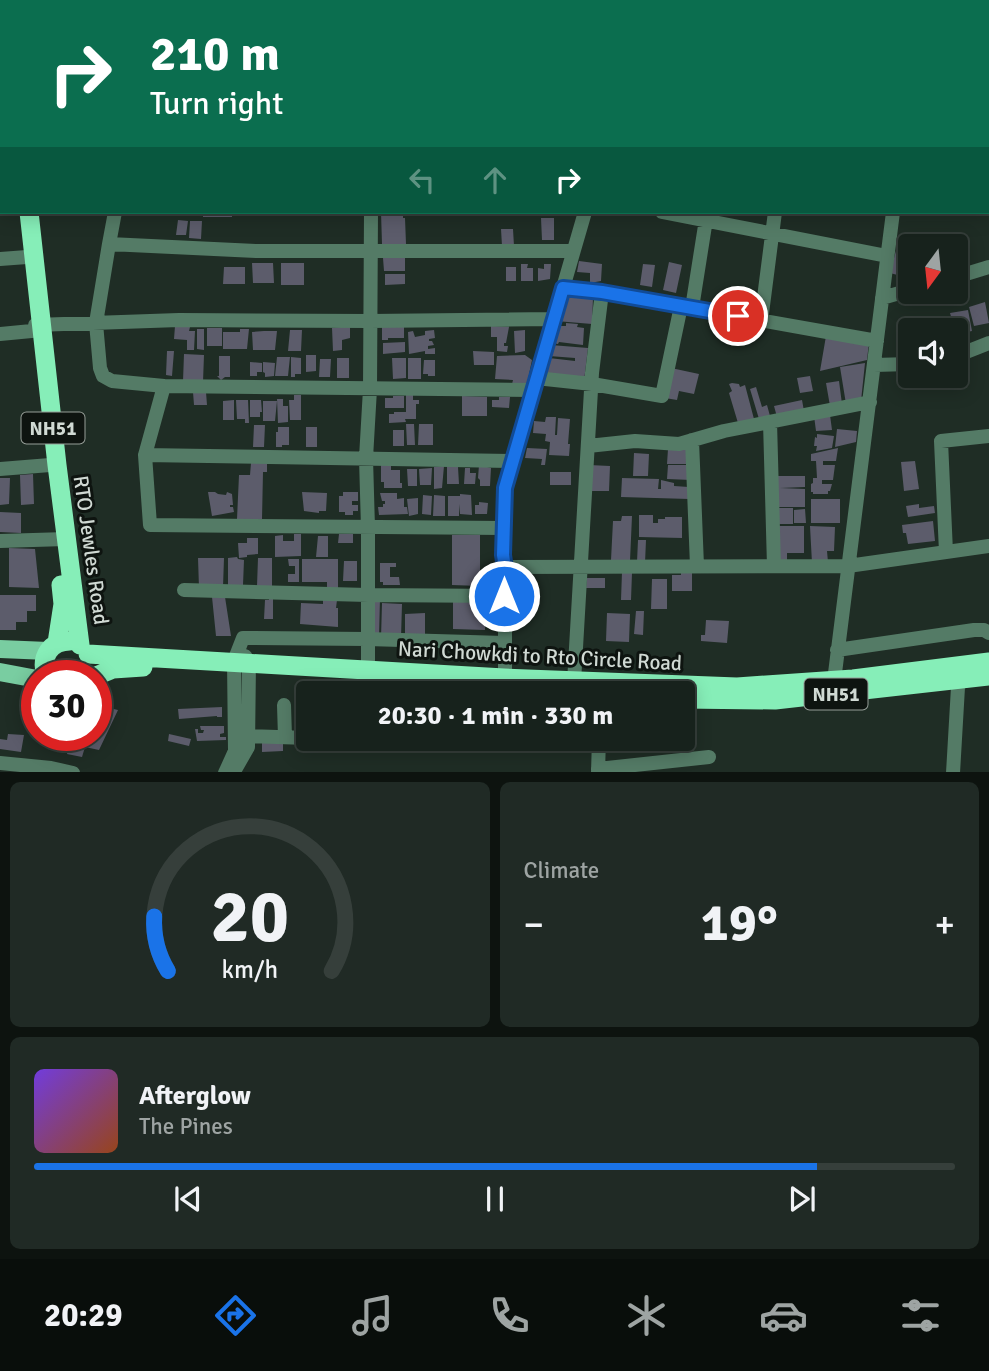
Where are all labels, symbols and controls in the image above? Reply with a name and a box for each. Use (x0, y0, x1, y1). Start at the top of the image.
text: 210 m (150, 24, 280, 84)
icon: right (35, 28, 126, 119)
text: Turn right (150, 84, 283, 123)
icon: left (403, 161, 441, 199)
icon: ahead (476, 161, 514, 199)
icon: right (549, 161, 587, 199)
north arrow (898, 234, 968, 304)
map controls (898, 234, 968, 388)
pin (708, 286, 768, 346)
icon: arrive (719, 297, 757, 335)
button: sound (898, 318, 968, 388)
road number: NH51 (22, 412, 84, 444)
street label: RTO Jewles Road (68, 474, 114, 626)
position arrow (467, 559, 541, 633)
street label: Nari Chowkdi to Rto Circle Road (397, 636, 683, 676)
speed limit sign: 30 (21, 660, 112, 751)
road number: NH51 (804, 678, 868, 709)
text: 20:30 · 1 min · 330 m (378, 700, 613, 732)
text: Climate (524, 856, 599, 885)
text: 20 (210, 873, 289, 962)
text: 19° (701, 891, 778, 955)
text: − (524, 901, 544, 948)
text: + (934, 901, 955, 948)
text: km/h (221, 953, 278, 984)
text: Afterglow (139, 1080, 251, 1112)
text: The Pines (139, 1112, 233, 1141)
icon: previous (169, 1180, 207, 1218)
icon: pause (476, 1180, 514, 1218)
icon: next (783, 1180, 821, 1218)
icon: directions (211, 1291, 260, 1340)
icon: music (348, 1291, 397, 1340)
icon: phone (485, 1291, 534, 1340)
icon: climate (622, 1291, 671, 1340)
icon: car (759, 1291, 808, 1340)
icon: filters (896, 1291, 945, 1340)
text: 20:29 (44, 1296, 123, 1335)

